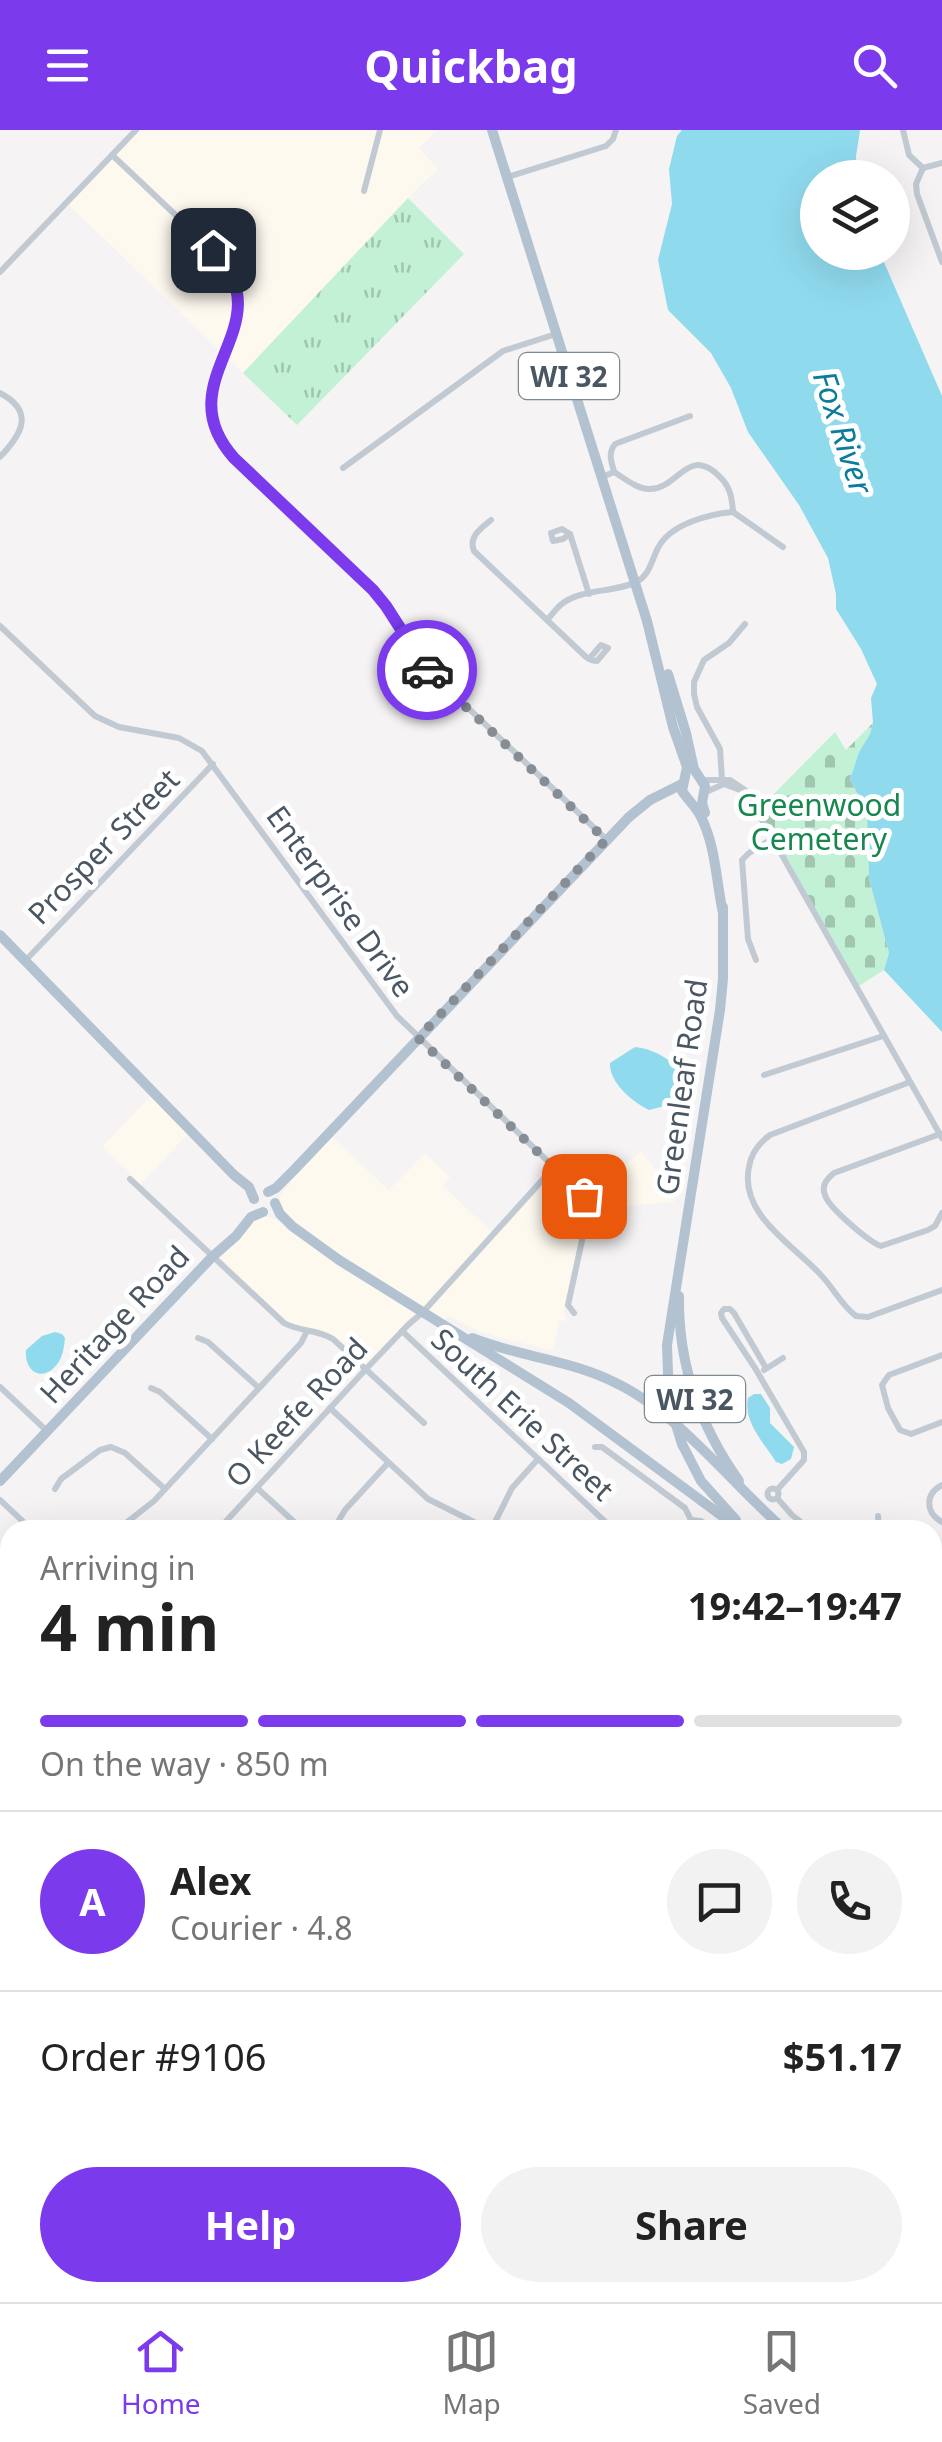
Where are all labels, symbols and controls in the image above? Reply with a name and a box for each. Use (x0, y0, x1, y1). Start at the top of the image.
text: Quickbag (364, 35, 578, 96)
icon: menu (40, 38, 95, 93)
icon: search (847, 38, 902, 93)
map controls (800, 160, 910, 270)
button: layers (800, 160, 910, 270)
pin (171, 208, 256, 293)
icon: home (186, 223, 241, 278)
road number: WI 32 (519, 353, 619, 399)
water label: Fox River (804, 365, 885, 500)
courier (377, 620, 477, 720)
icon: car (400, 643, 455, 698)
street label: Prosper Street (18, 759, 188, 933)
park label: Greenwood Cemetery (737, 784, 901, 859)
street label: Enterprise Drive (258, 797, 424, 1005)
street label: Greenleaf Road (646, 976, 716, 1198)
pin (542, 1154, 627, 1239)
icon: bag (557, 1169, 612, 1224)
street label: Heritage Road (30, 1236, 198, 1412)
street label: South Erie Street (423, 1319, 623, 1509)
street label: O Keefe Road (216, 1328, 376, 1496)
road number: WI 32 (645, 1376, 745, 1422)
text: Arriving in (40, 1546, 195, 1589)
text: 19:42–19:47 (688, 1579, 902, 1631)
text: 4 min (40, 1582, 219, 1670)
text: On the way · 850 m (40, 1742, 329, 1785)
button: chat (667, 1849, 772, 1954)
button: phone (797, 1849, 902, 1954)
text: Alex (170, 1854, 252, 1906)
text: A (79, 1875, 106, 1927)
text: Courier · 4.8 (170, 1906, 353, 1949)
text: Order #9106 (40, 2030, 266, 2082)
text: $51.17 (783, 2030, 902, 2082)
button: Help (40, 2167, 461, 2282)
button: Share (481, 2167, 902, 2282)
tab: Home (121, 2324, 201, 2422)
tab: Map (443, 2324, 501, 2422)
tab: Saved (743, 2324, 821, 2422)

